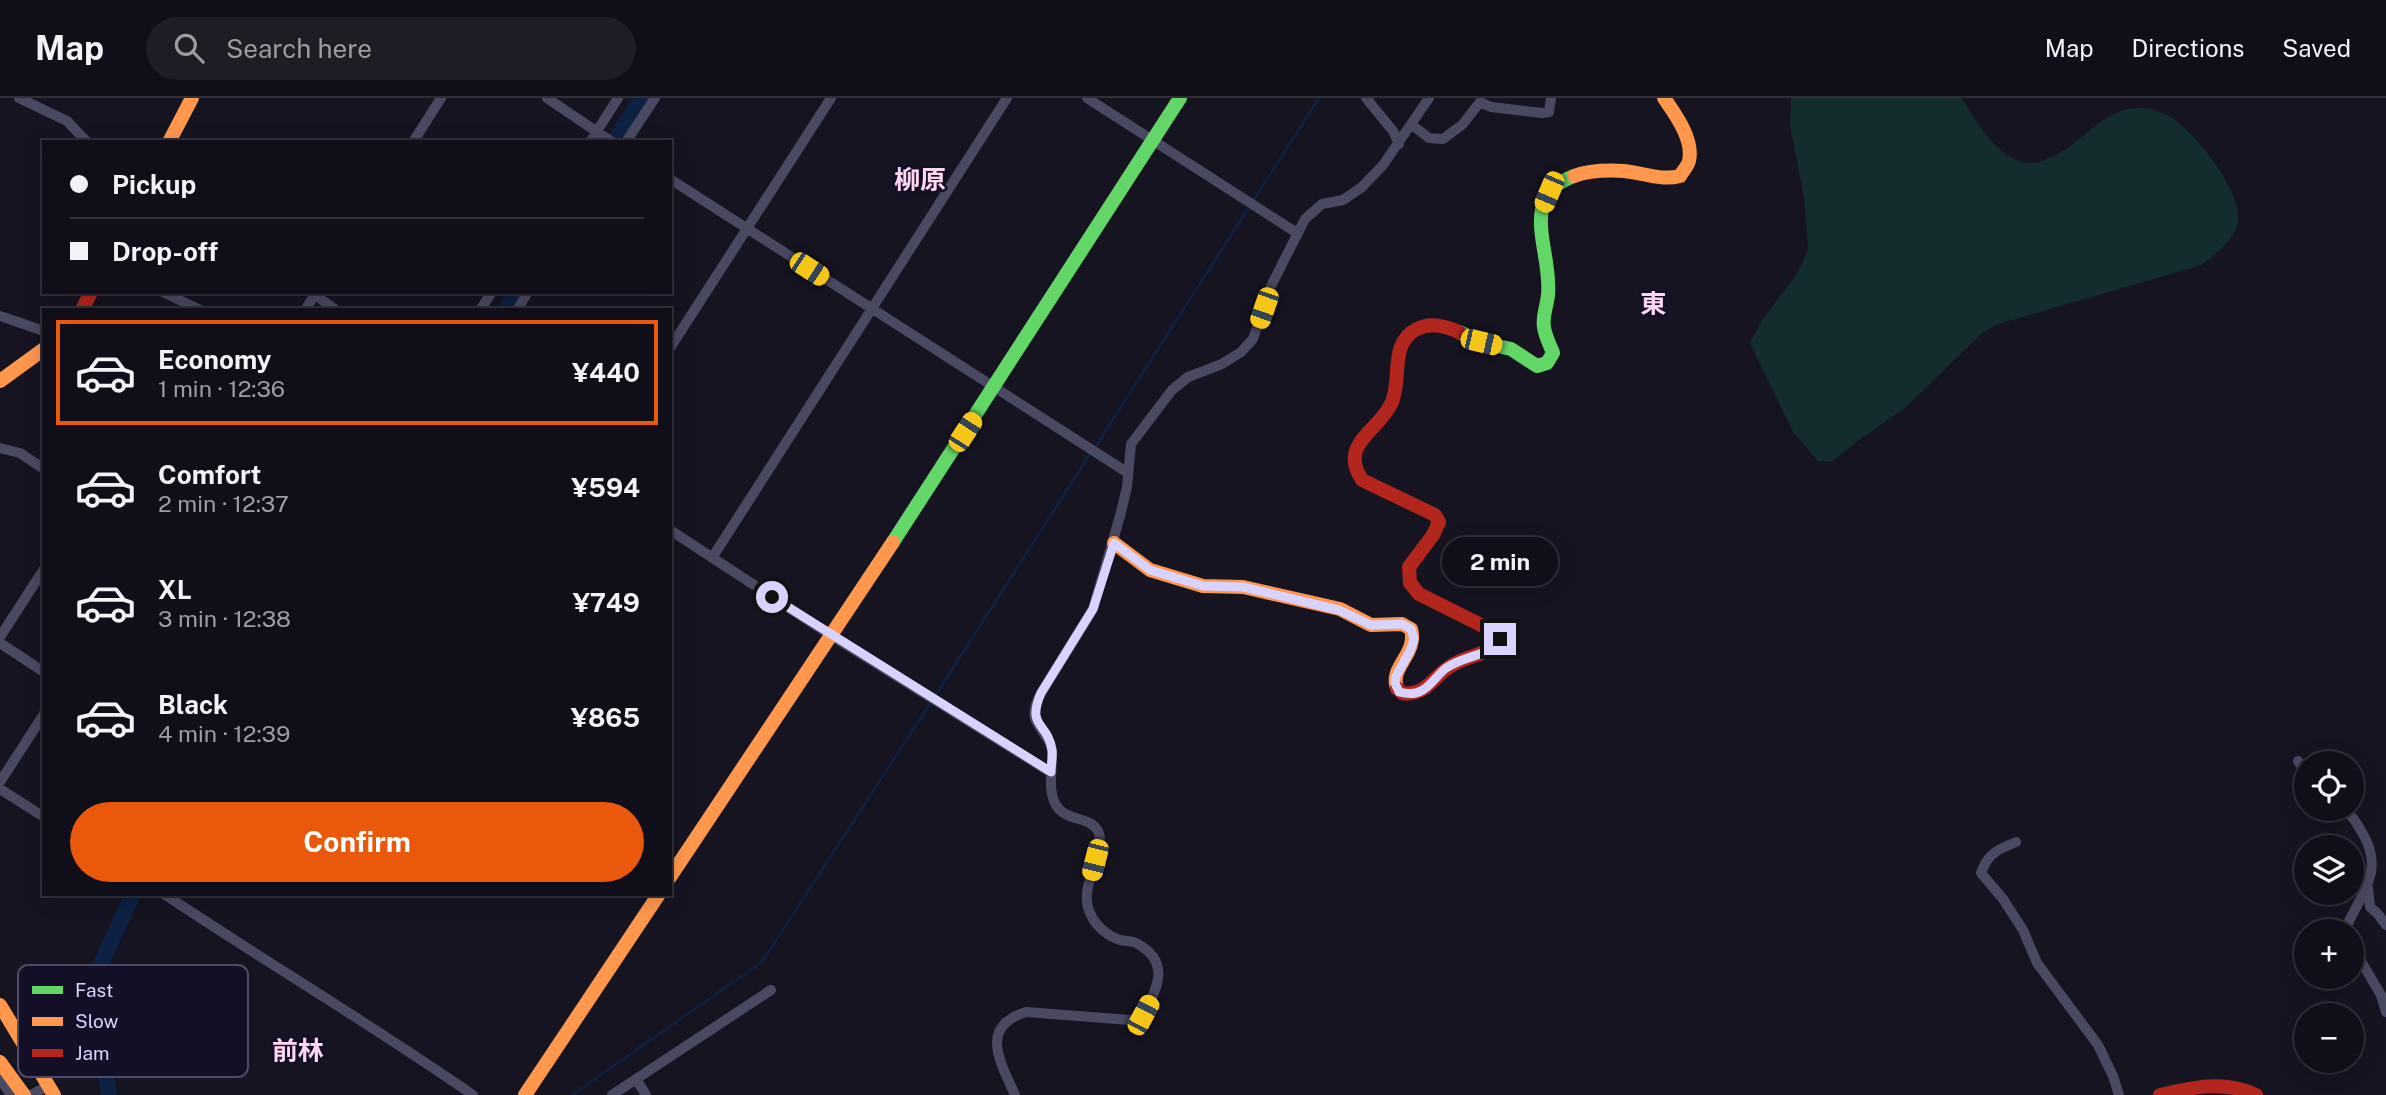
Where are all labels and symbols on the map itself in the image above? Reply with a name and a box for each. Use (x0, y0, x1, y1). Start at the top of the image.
district label: 柳原 (894, 164, 946, 195)
car (1532, 169, 1567, 215)
car (786, 249, 833, 289)
car (1248, 285, 1281, 331)
district label: 東 (1640, 288, 1666, 319)
car (1459, 327, 1504, 357)
car (945, 409, 986, 455)
callout: 2 min (1442, 538, 1558, 587)
route start (756, 581, 788, 613)
route end (1484, 623, 1516, 655)
car (1080, 837, 1111, 883)
legend (18, 965, 248, 1077)
text: Fast (75, 979, 113, 1001)
car (1124, 992, 1163, 1038)
text: Slow (75, 1010, 119, 1032)
district label: 前林 (272, 1035, 324, 1066)
text: Jam (75, 1042, 109, 1064)

